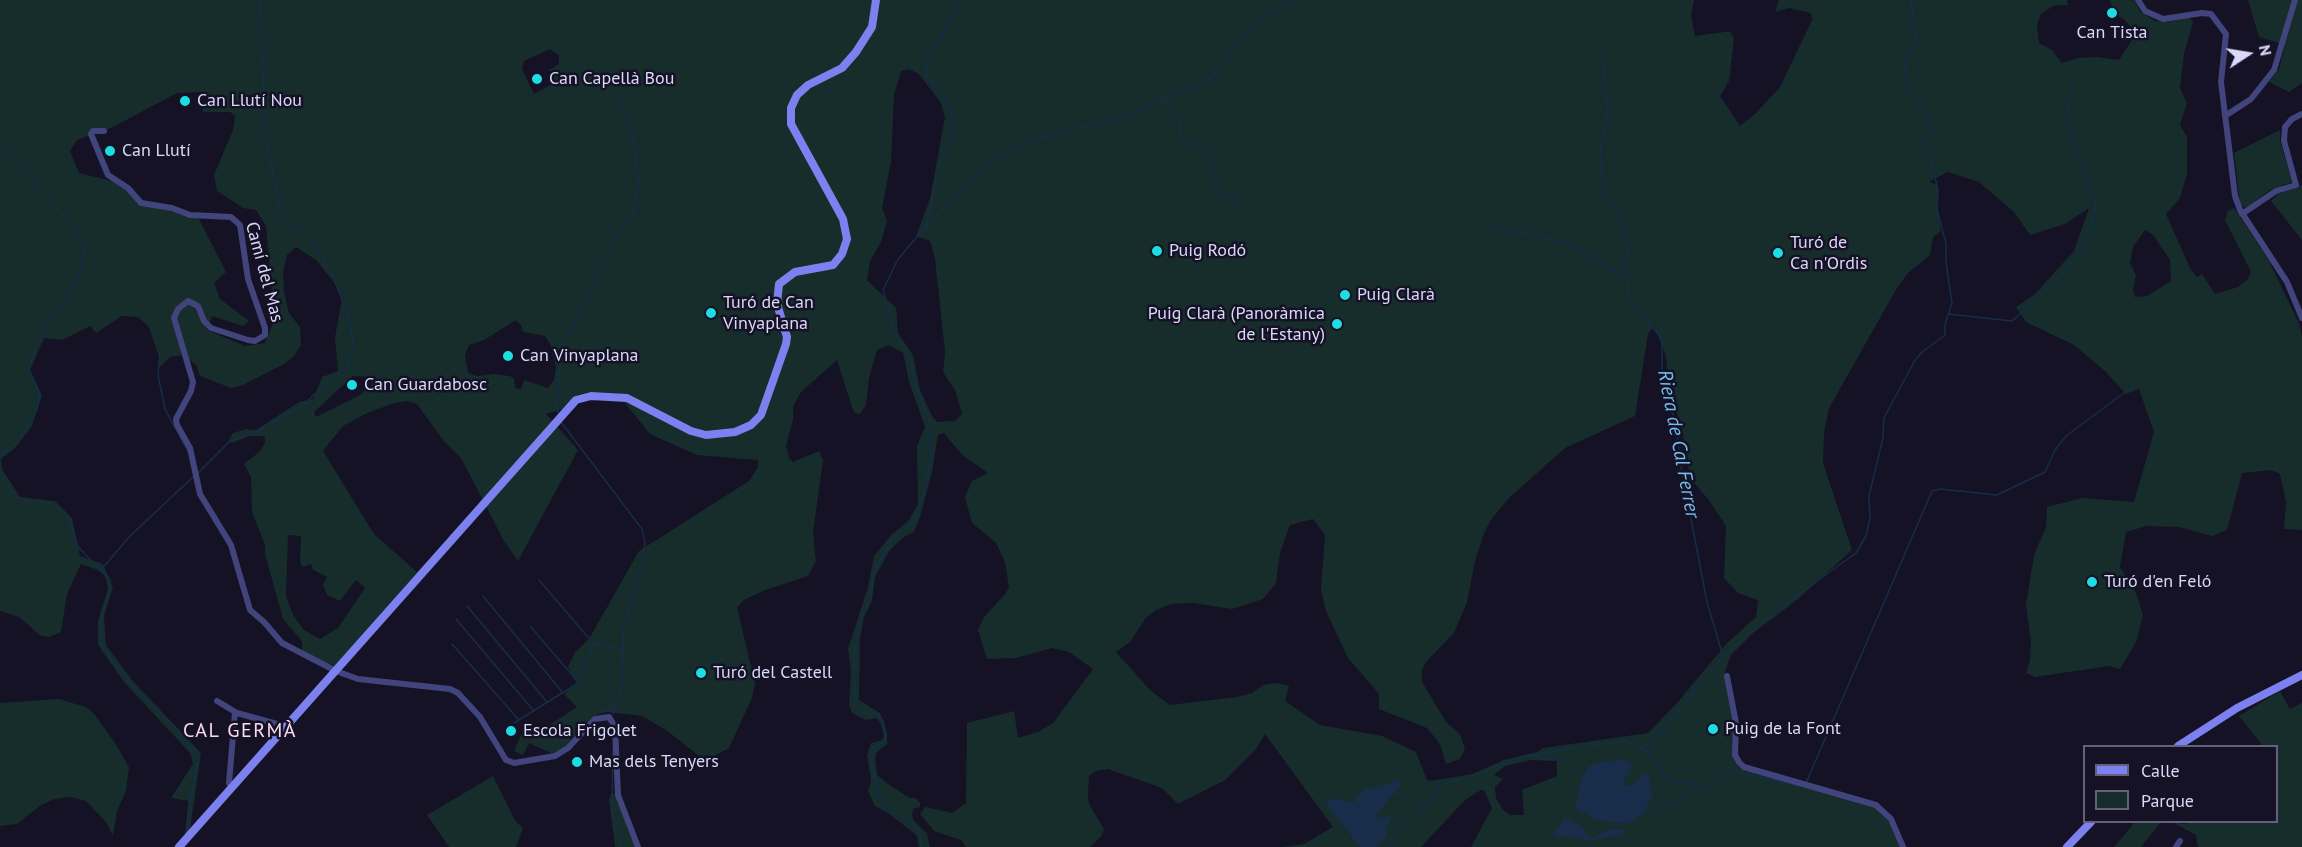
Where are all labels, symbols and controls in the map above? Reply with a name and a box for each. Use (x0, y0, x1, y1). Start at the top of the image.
marker: Can Tista (2105, 6, 2119, 20)
place label: Can Tista (2077, 22, 2147, 44)
north arrow (2218, 24, 2278, 84)
text: N (2255, 43, 2276, 57)
place label: Can Capellà Bou (549, 68, 674, 90)
marker: Can Capellà Bou (530, 72, 544, 86)
place label: Can Llutí Nou (197, 90, 302, 112)
marker: Can Llutí Nou (178, 94, 192, 108)
place label: Can Llutí (122, 140, 191, 162)
marker: Can Llutí (103, 144, 117, 158)
street label: Camí del Mas (240, 220, 288, 324)
place label: Turó de Ca n'Ordis (1790, 232, 1867, 274)
place label: Puig Rodó (1169, 240, 1246, 262)
marker: Puig Rodó (1150, 244, 1164, 258)
marker: Turó de Ca n'Ordis (1771, 246, 1785, 260)
place label: Puig Clarà (1357, 284, 1435, 306)
marker: Puig Clarà (1338, 288, 1352, 302)
place label: Turó de Can Vinyaplana (723, 292, 814, 334)
place label: Puig Clarà (Panoràmica de l'Estany) (1148, 303, 1325, 346)
marker: Turó de Can Vinyaplana (704, 306, 718, 320)
marker: Puig Clarà (Panoràmica de l'Estany) (1330, 317, 1344, 331)
place label: Can Vinyaplana (520, 345, 638, 367)
marker: Can Vinyaplana (501, 349, 515, 363)
water label: Riera de Cal Ferrer (1652, 368, 1704, 520)
place label: Can Guardabosc (364, 374, 487, 396)
marker: Can Guardabosc (345, 378, 359, 392)
place label: Turó d'en Feló (2104, 571, 2211, 593)
marker: Turó d'en Feló (2085, 575, 2099, 589)
place label: Turó del Castell (713, 662, 832, 684)
marker: Turó del Castell (694, 666, 708, 680)
place label: Puig de la Font (1725, 718, 1841, 740)
district label: CAL GERMÀ (183, 719, 297, 743)
place label: Escola Frigolet (523, 720, 637, 742)
marker: Puig de la Font (1706, 722, 1720, 736)
marker: Escola Frigolet (504, 724, 518, 738)
legend (2083, 745, 2278, 823)
place label: Mas dels Tenyers (589, 751, 719, 773)
marker: Mas dels Tenyers (570, 755, 584, 769)
text: Calle (2141, 759, 2180, 782)
text: Parque (2141, 789, 2194, 812)

